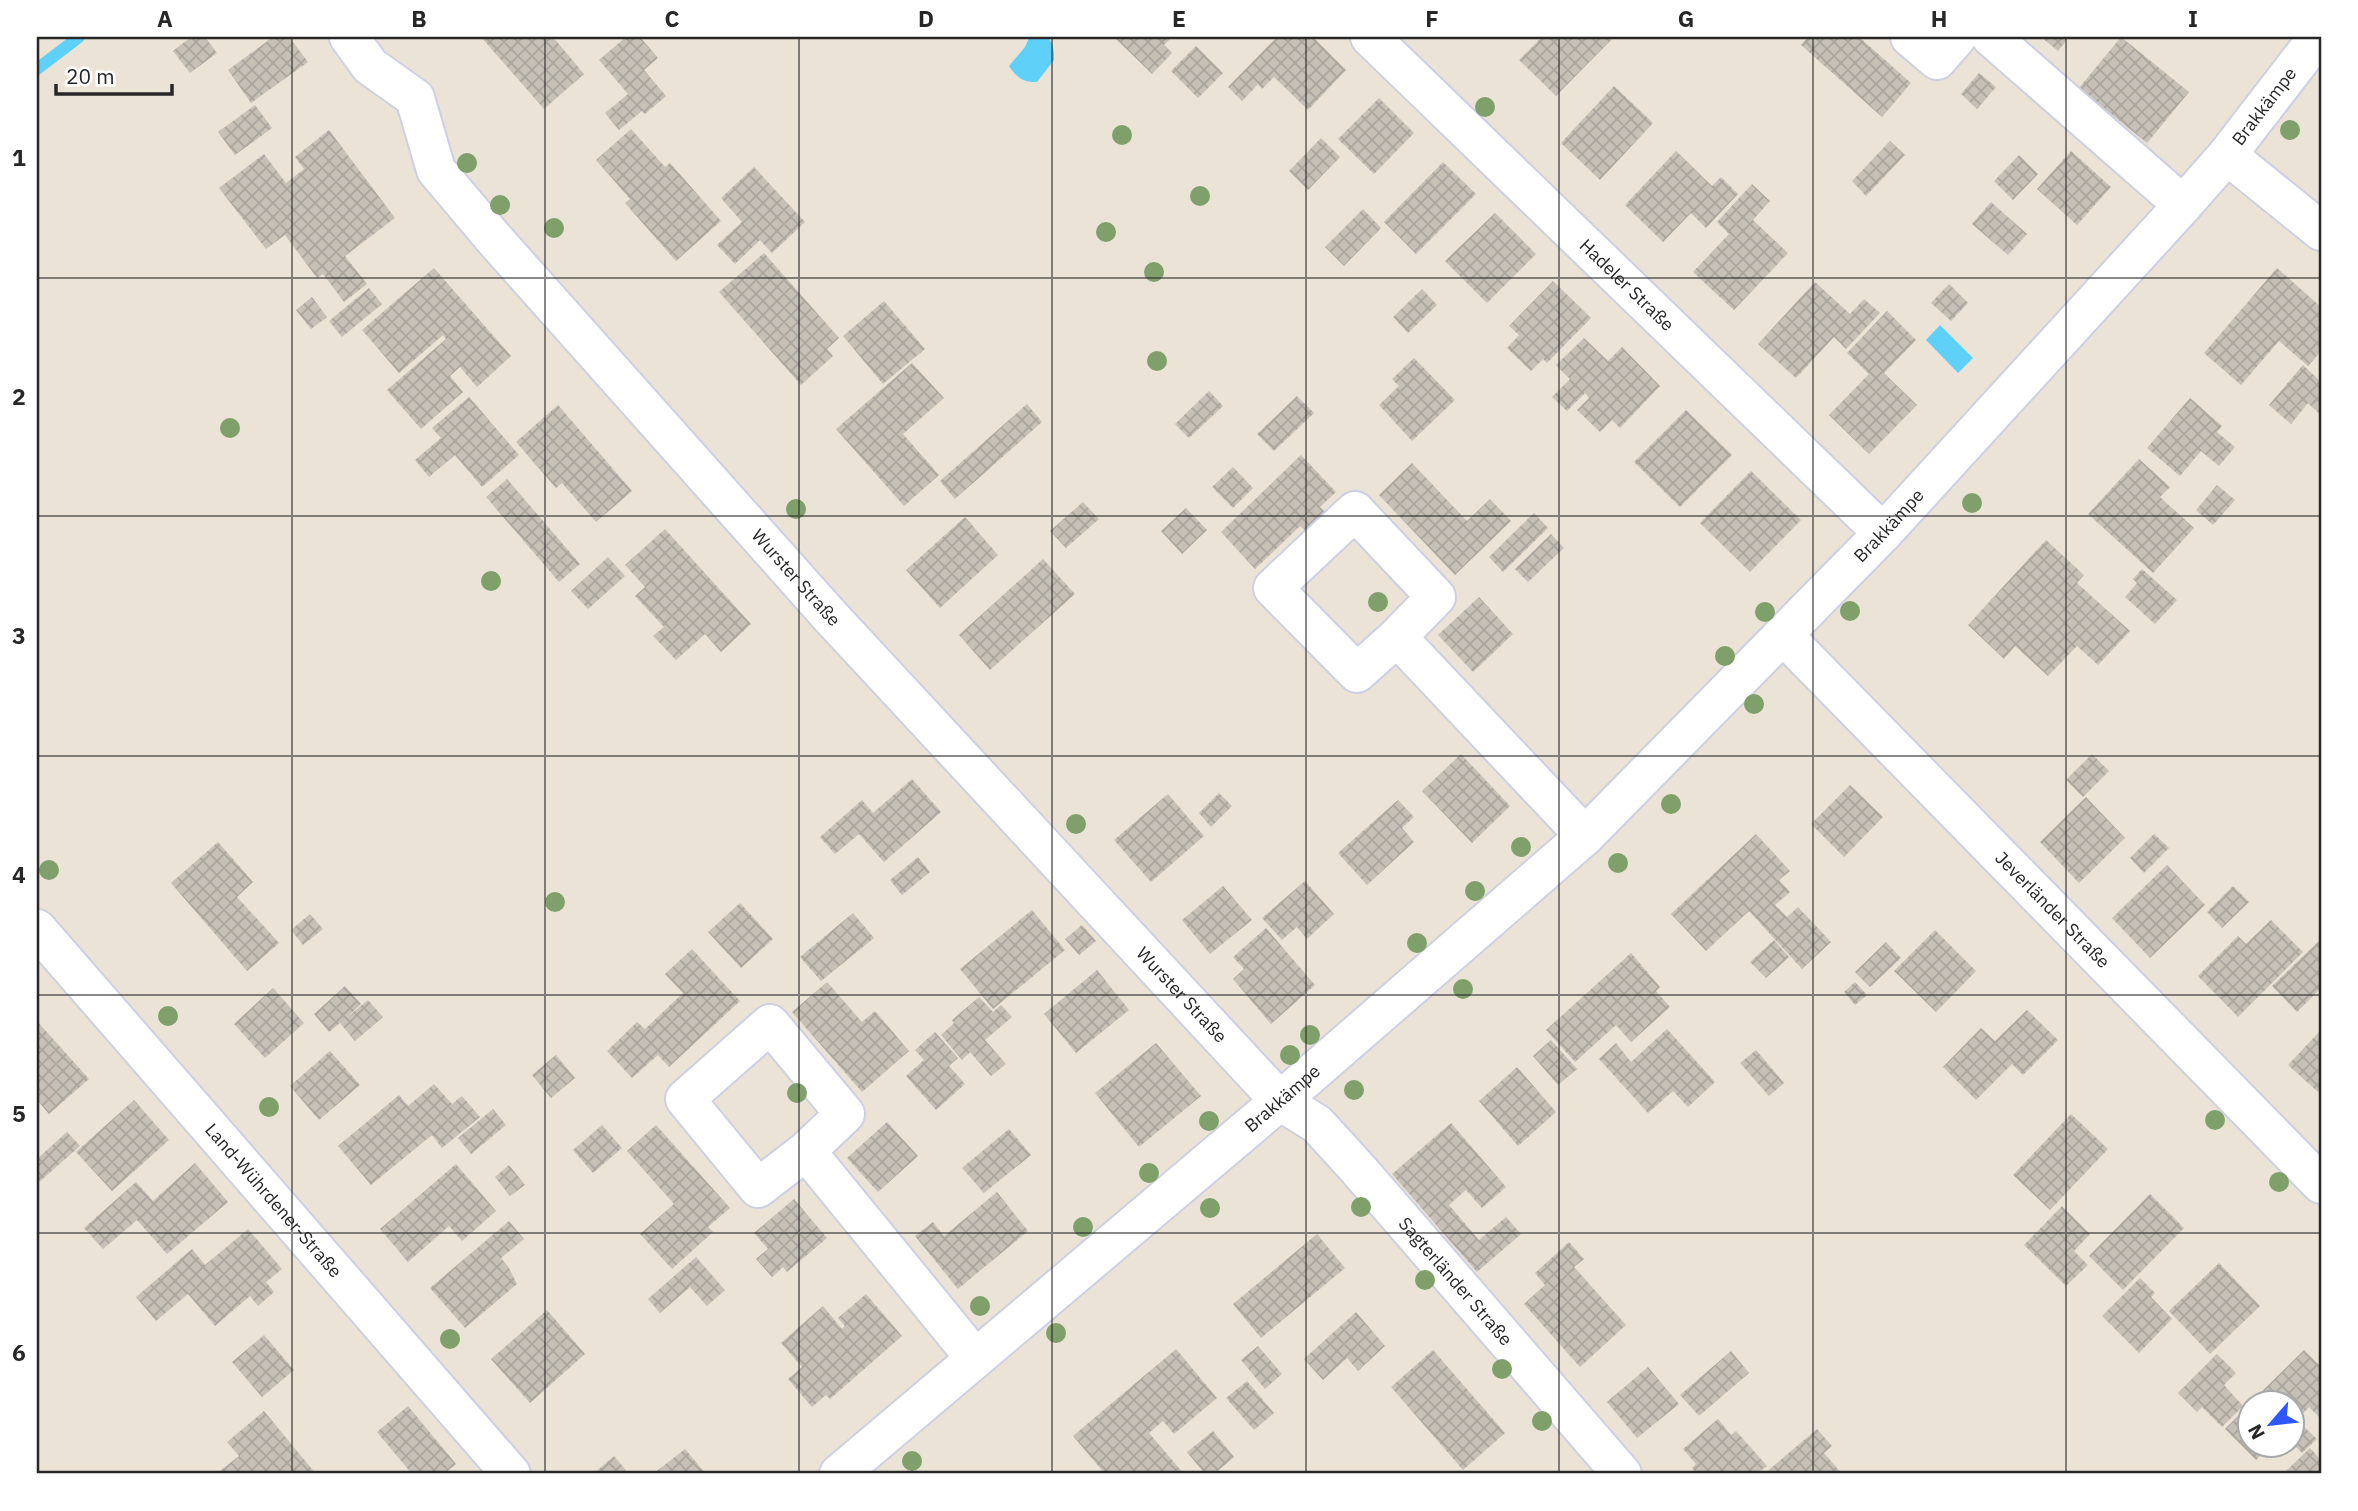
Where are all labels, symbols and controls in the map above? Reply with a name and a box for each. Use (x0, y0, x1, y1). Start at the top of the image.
text: A (157, 3, 173, 33)
text: B (411, 3, 427, 33)
text: C (665, 3, 680, 33)
text: D (918, 3, 934, 33)
text: E (1172, 3, 1186, 33)
text: F (1425, 3, 1439, 33)
text: G (1678, 3, 1694, 33)
text: H (1931, 3, 1947, 33)
text: I (2188, 3, 2198, 33)
scale bar (56, 52, 172, 96)
text: 20 m (66, 62, 115, 90)
street label: Brakkämpe (2227, 62, 2301, 150)
text: 1 (12, 142, 26, 172)
street label: Hadeler Straße (1575, 234, 1679, 336)
text: 2 (12, 381, 26, 411)
street label: Brakkämpe (1849, 484, 1929, 567)
street label: Wurster Straße (747, 524, 846, 631)
text: 3 (12, 620, 26, 650)
street label: Jeverländer Straße (1991, 846, 2115, 973)
text: 4 (12, 859, 26, 889)
street label: Wurster Straße (1132, 942, 1232, 1047)
street label: Brakkämpe (1240, 1059, 1325, 1137)
text: 5 (12, 1098, 26, 1128)
street label: Land-Wührdener-Straße (200, 1118, 347, 1282)
street label: Sagterländer Straße (1394, 1212, 1518, 1350)
text: 6 (12, 1337, 26, 1367)
north arrow (2236, 1388, 2306, 1458)
text: N (2242, 1420, 2270, 1444)

